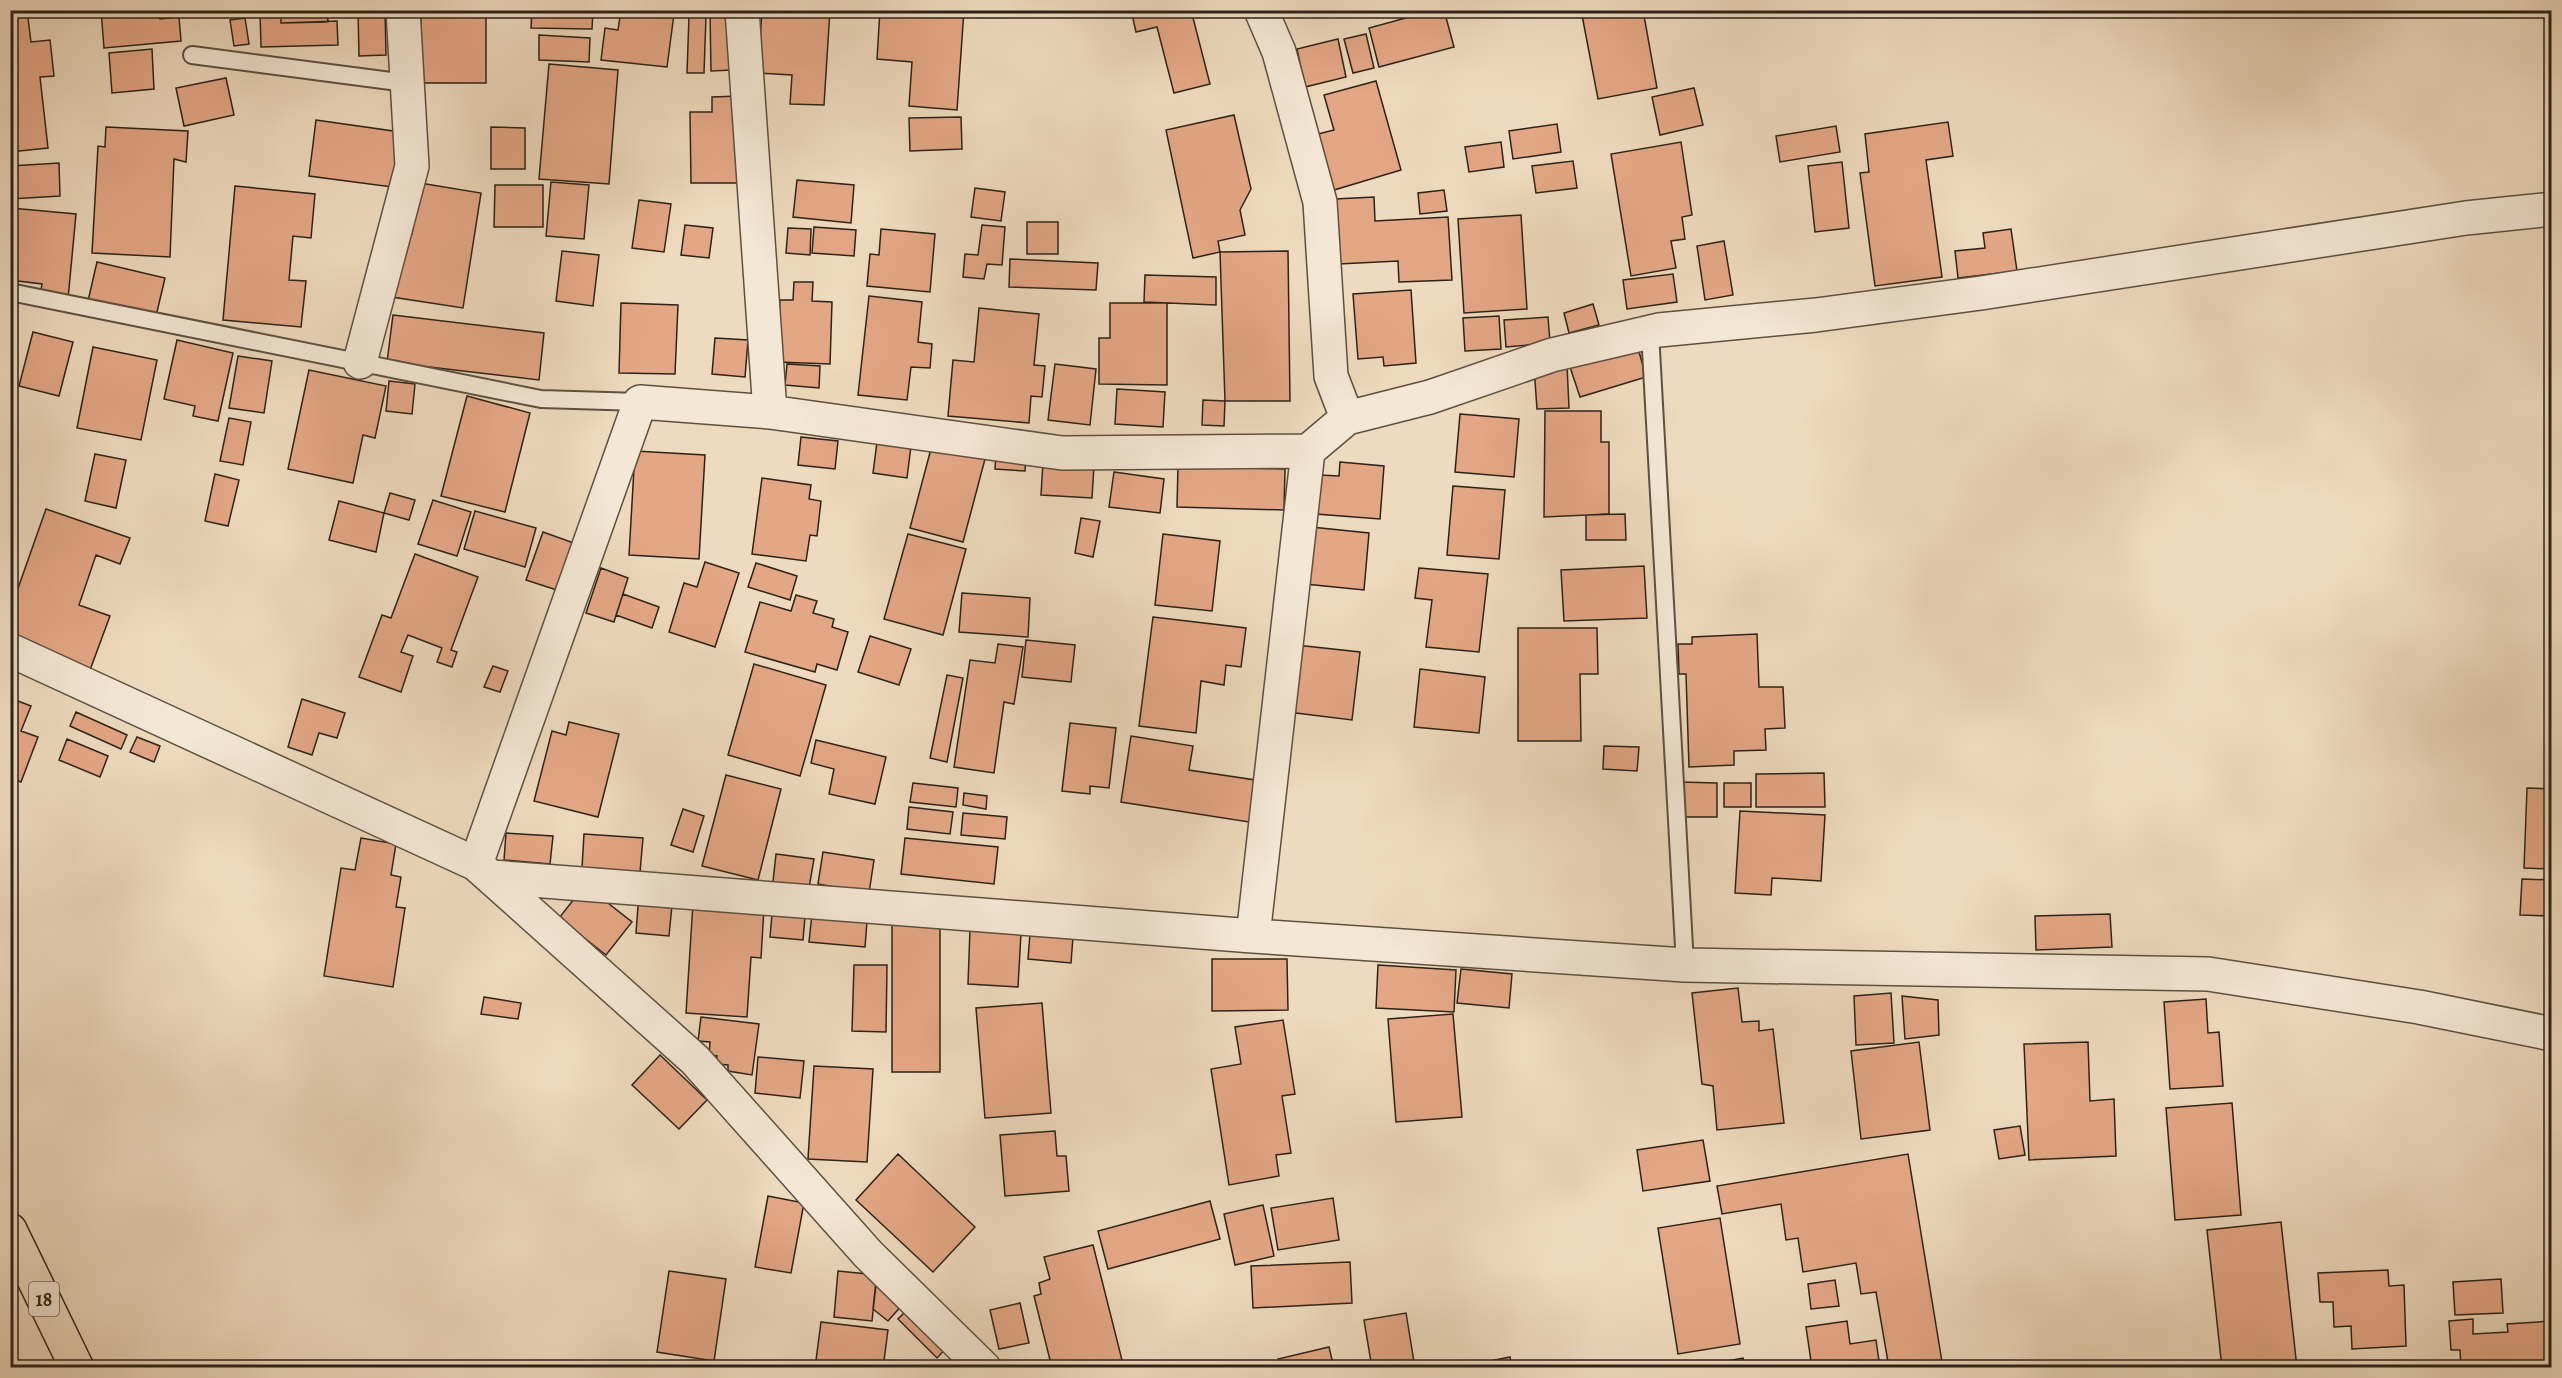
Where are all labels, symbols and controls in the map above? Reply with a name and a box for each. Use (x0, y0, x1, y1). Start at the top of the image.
road number: 18 (29, 1282, 59, 1316)

